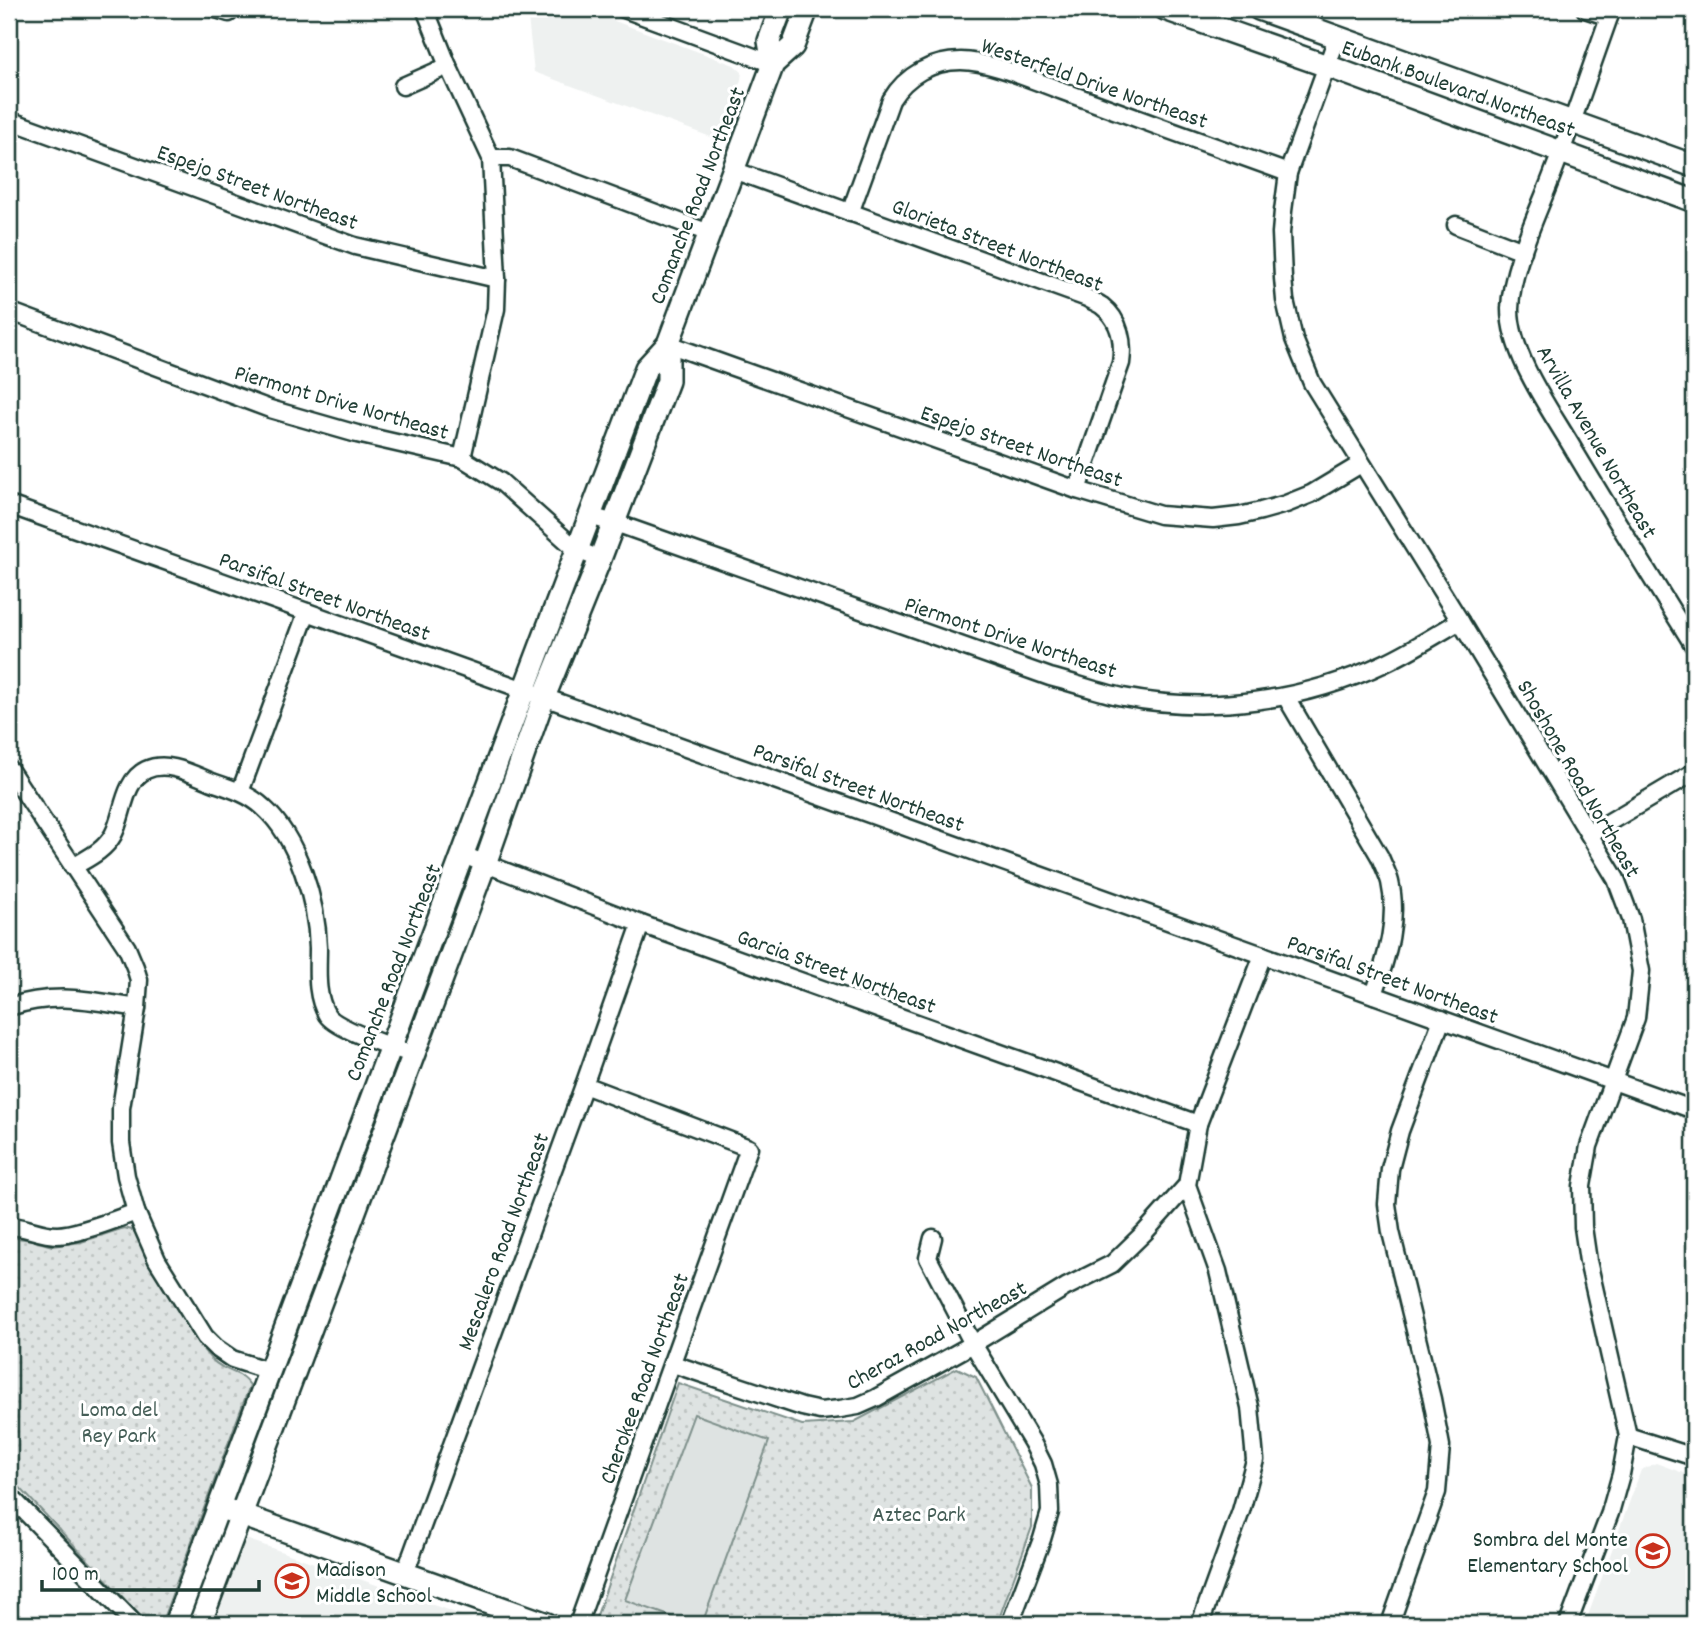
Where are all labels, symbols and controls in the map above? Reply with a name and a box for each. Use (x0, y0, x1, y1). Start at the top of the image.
street label: Westerfeld Drive Northeast (976, 31, 1212, 140)
street label: Eubank Boulevard Northeast (1336, 33, 1579, 148)
street label: Comanche Road Northeast (643, 83, 756, 310)
street label: Espejo Street Northeast (152, 138, 362, 241)
street label: Glorieta Street Northeast (886, 192, 1107, 303)
street label: Arvilla Avenue Northeast (1526, 340, 1664, 546)
street label: Piermont Drive Northeast (230, 358, 452, 451)
street label: Espejo Street Northeast (915, 398, 1126, 498)
street label: Parsifal Street Northeast (214, 545, 434, 652)
street label: Piermont Drive Northeast (899, 589, 1120, 689)
street label: Shoshone Road Northeast (1507, 675, 1647, 885)
street label: Parsifal Street Northeast (748, 736, 968, 843)
street label: Comanche Road Northeast (339, 860, 452, 1087)
street label: Garcia Street Northeast (732, 922, 940, 1025)
street label: Parsifal Street Northeast (1282, 928, 1502, 1035)
street label: Mescalero Road Northeast (451, 1129, 560, 1356)
street label: Cherokee Road Northeast (593, 1269, 700, 1489)
street label: Cheraz Road Northeast (841, 1274, 1034, 1400)
park label: Loma del Rey Park (80, 1395, 158, 1454)
park label: Aztec Park (872, 1500, 966, 1533)
place label: Sombra del Monte Elementary School (1467, 1525, 1629, 1584)
school or university icon: Sombra del Monte Elementary School (1634, 1532, 1672, 1570)
scale bar (42, 1549, 259, 1593)
place label: Madison Middle School (316, 1555, 433, 1614)
text: 100 m (52, 1561, 99, 1591)
school or university icon: Madison Middle School (273, 1562, 311, 1600)

